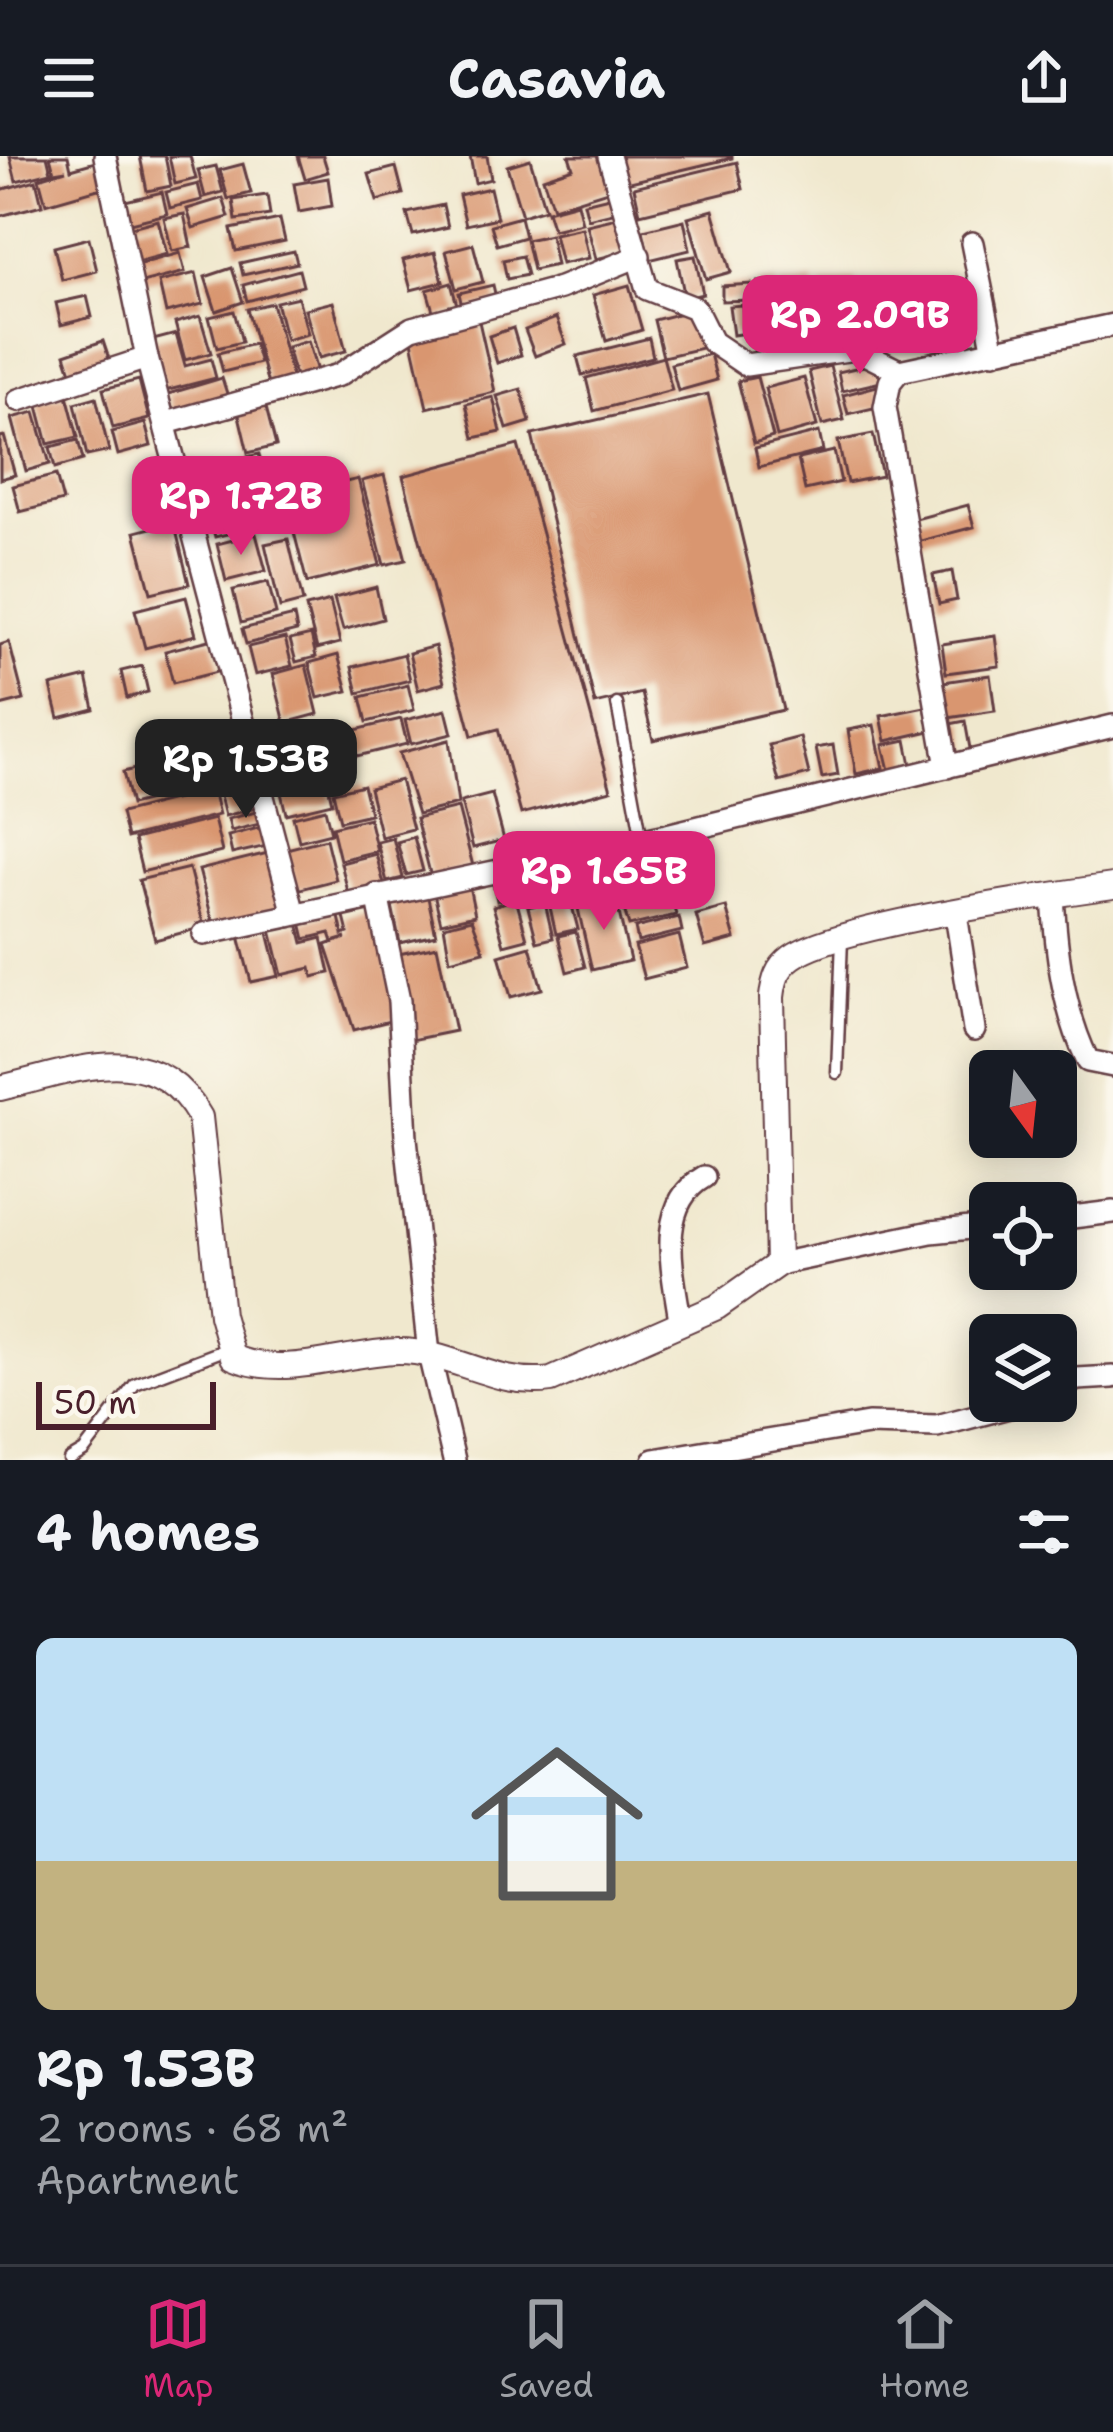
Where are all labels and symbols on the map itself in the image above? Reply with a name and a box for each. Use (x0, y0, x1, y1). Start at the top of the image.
pin: Rp 2.09B (736, 275, 984, 377)
pin: Rp 1.72B (117, 456, 365, 558)
pin: Rp 1.53B (122, 719, 370, 821)
pin: Rp 1.65B (480, 831, 728, 933)
north arrow (969, 1050, 1077, 1158)
scale bar (36, 1376, 216, 1429)

